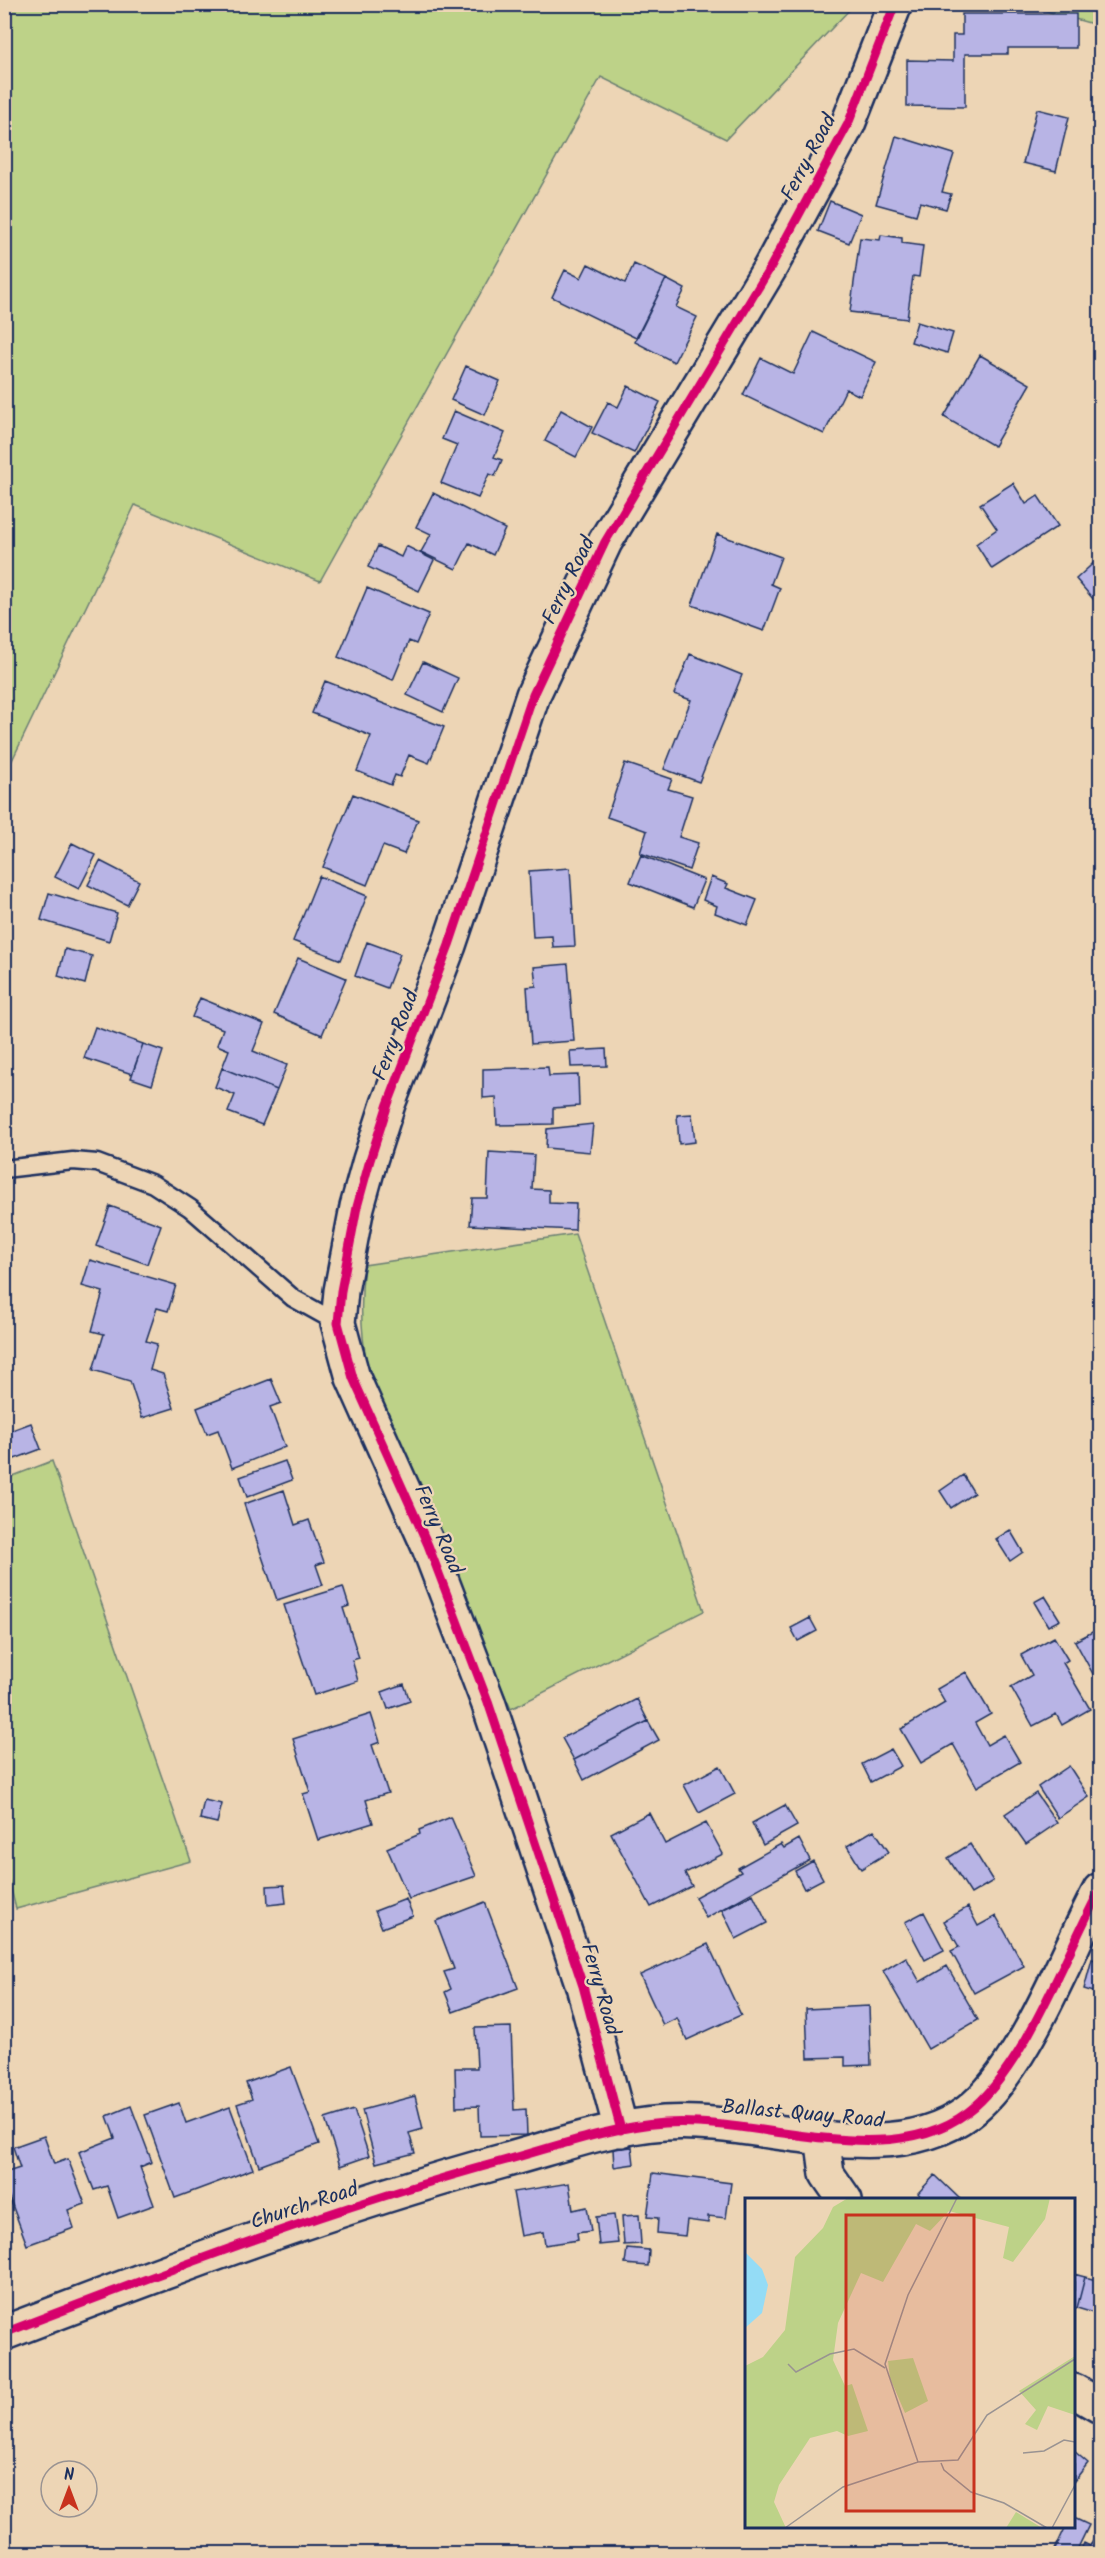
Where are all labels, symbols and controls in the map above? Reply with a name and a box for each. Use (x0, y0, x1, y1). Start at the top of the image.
street label: Ferry Road (773, 108, 846, 207)
street label: Ferry Road (534, 530, 605, 630)
street label: Ferry Road (364, 985, 429, 1086)
street label: Ferry Road (404, 1480, 472, 1580)
street label: Ferry Road (571, 1939, 629, 2040)
street label: Ballast Quay Road (720, 2091, 886, 2138)
street label: Church Road (246, 2173, 363, 2239)
inset map (745, 2198, 1075, 2528)
north arrow (39, 2459, 99, 2519)
text: N (64, 2463, 74, 2488)

